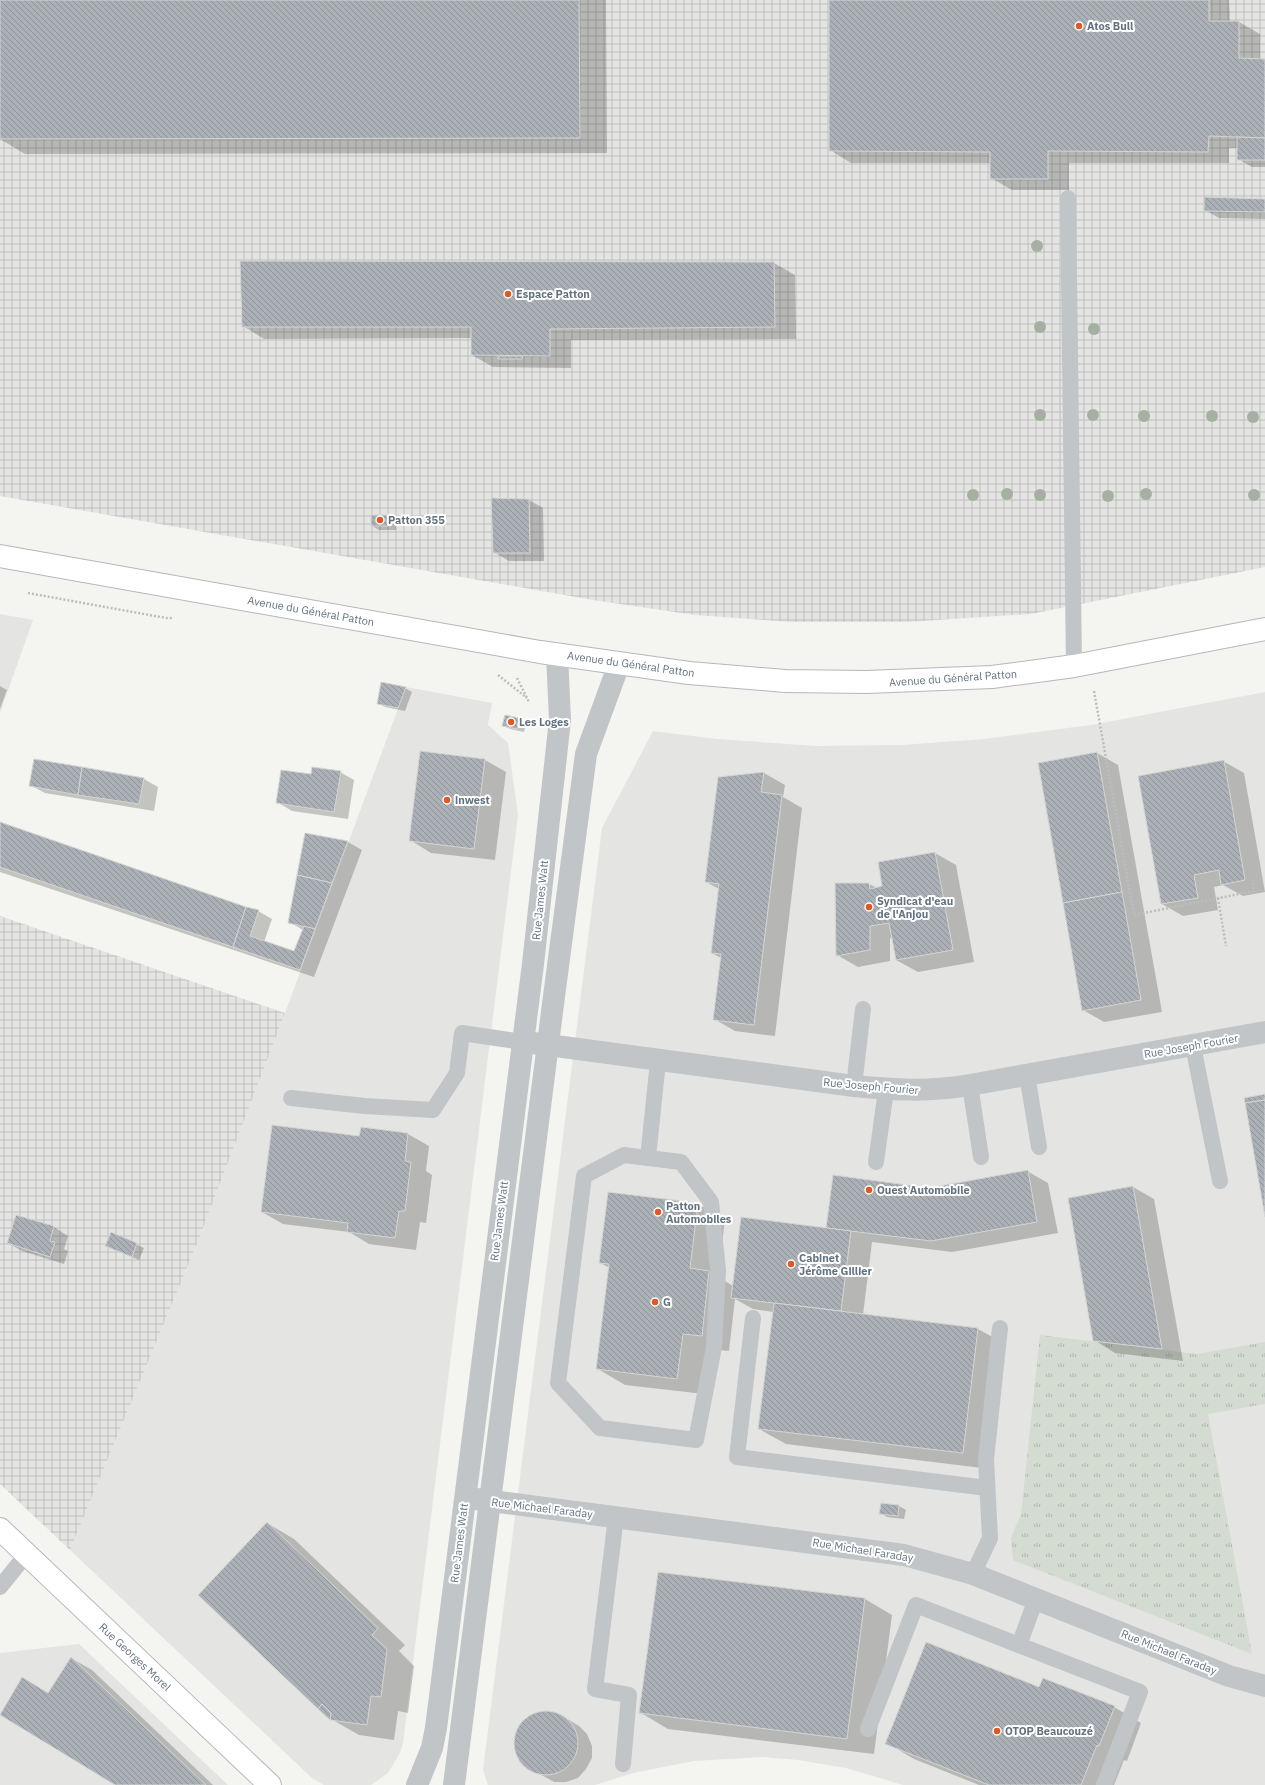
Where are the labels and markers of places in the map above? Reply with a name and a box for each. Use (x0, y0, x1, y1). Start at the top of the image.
place label: Atos Bull (1087, 19, 1134, 33)
marker: Atos Bull (1074, 21, 1084, 31)
place label: Espace Patton (516, 287, 590, 301)
marker: Espace Patton (503, 289, 513, 299)
place label: Patton 355 (388, 513, 445, 527)
marker: Patton 355 (375, 515, 385, 525)
place label: Les Loges (519, 715, 569, 729)
marker: Les Loges (506, 717, 516, 727)
place label: inwest (455, 793, 490, 807)
marker: inwest (442, 795, 452, 805)
place label: Syndicat d'eau de l'Anjou (877, 894, 953, 921)
marker: Syndicat d'eau de l'Anjou (864, 902, 874, 912)
place label: Ouest Automobile (877, 1183, 970, 1197)
marker: Ouest Automobile (864, 1185, 874, 1195)
place label: Patton Automobiles (666, 1199, 732, 1226)
marker: Patton Automobiles (653, 1207, 663, 1217)
place label: Cabinet Jérôme Gillier (799, 1251, 872, 1278)
marker: Cabinet Jérôme Gillier (786, 1259, 796, 1269)
place label: G (663, 1295, 671, 1309)
marker: G (650, 1297, 660, 1307)
place label: OTOP Beaucouzé (1005, 1724, 1093, 1738)
marker: OTOP Beaucouzé (992, 1726, 1002, 1736)

